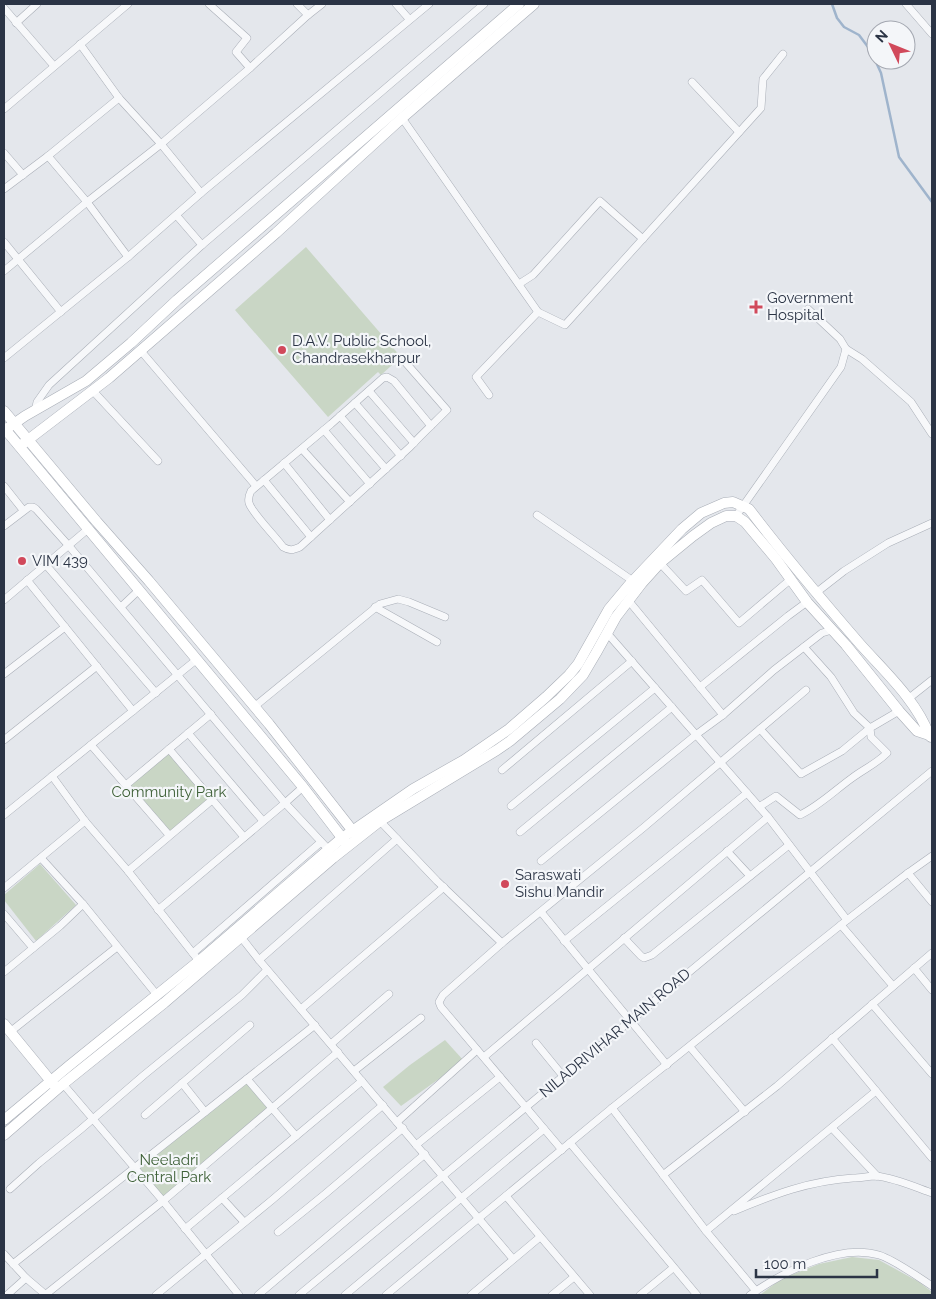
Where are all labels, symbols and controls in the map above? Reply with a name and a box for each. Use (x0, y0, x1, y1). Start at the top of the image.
north arrow (866, 20, 916, 70)
text: N (872, 27, 891, 45)
place label: Government Hospital (767, 289, 853, 324)
marker: Government Hospital (749, 300, 763, 314)
place label: D.A.V. Public School, Chandrasekharpur (292, 332, 431, 367)
marker: D.A.V. Public School, Chandrasekharpur (276, 344, 288, 356)
place label: VIM 439 (32, 552, 88, 570)
marker: VIM 439 (16, 555, 28, 567)
park label: Community Park (112, 783, 227, 801)
place label: Saraswati Sishu Mandir (515, 866, 605, 901)
marker: Saraswati Sishu Mandir (499, 878, 511, 890)
street label: NILADRIVIHAR MAIN ROAD (536, 965, 694, 1101)
park label: Neeladri Central Park (127, 1151, 211, 1186)
scale bar (756, 1246, 877, 1278)
text: 100 m (764, 1255, 806, 1273)

